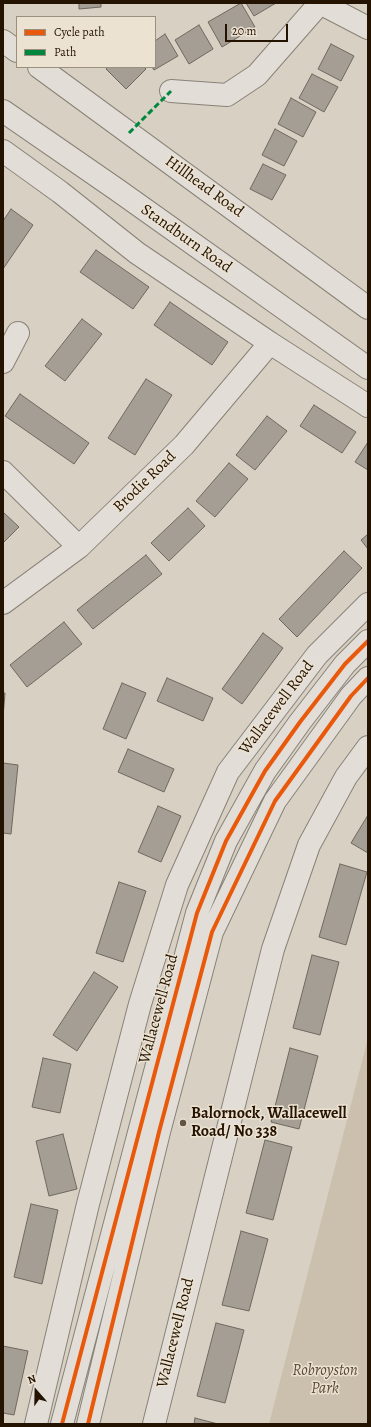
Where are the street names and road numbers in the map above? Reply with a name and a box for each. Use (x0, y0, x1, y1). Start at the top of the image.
street label: Hillhead Road (161, 152, 247, 222)
street label: Standburn Road (137, 201, 235, 277)
street label: Brodie Road (110, 447, 180, 517)
street label: Wallacewell Road (235, 657, 319, 759)
street label: Wallacewell Road (135, 952, 183, 1066)
street label: Wallacewell Road (153, 1276, 199, 1390)

